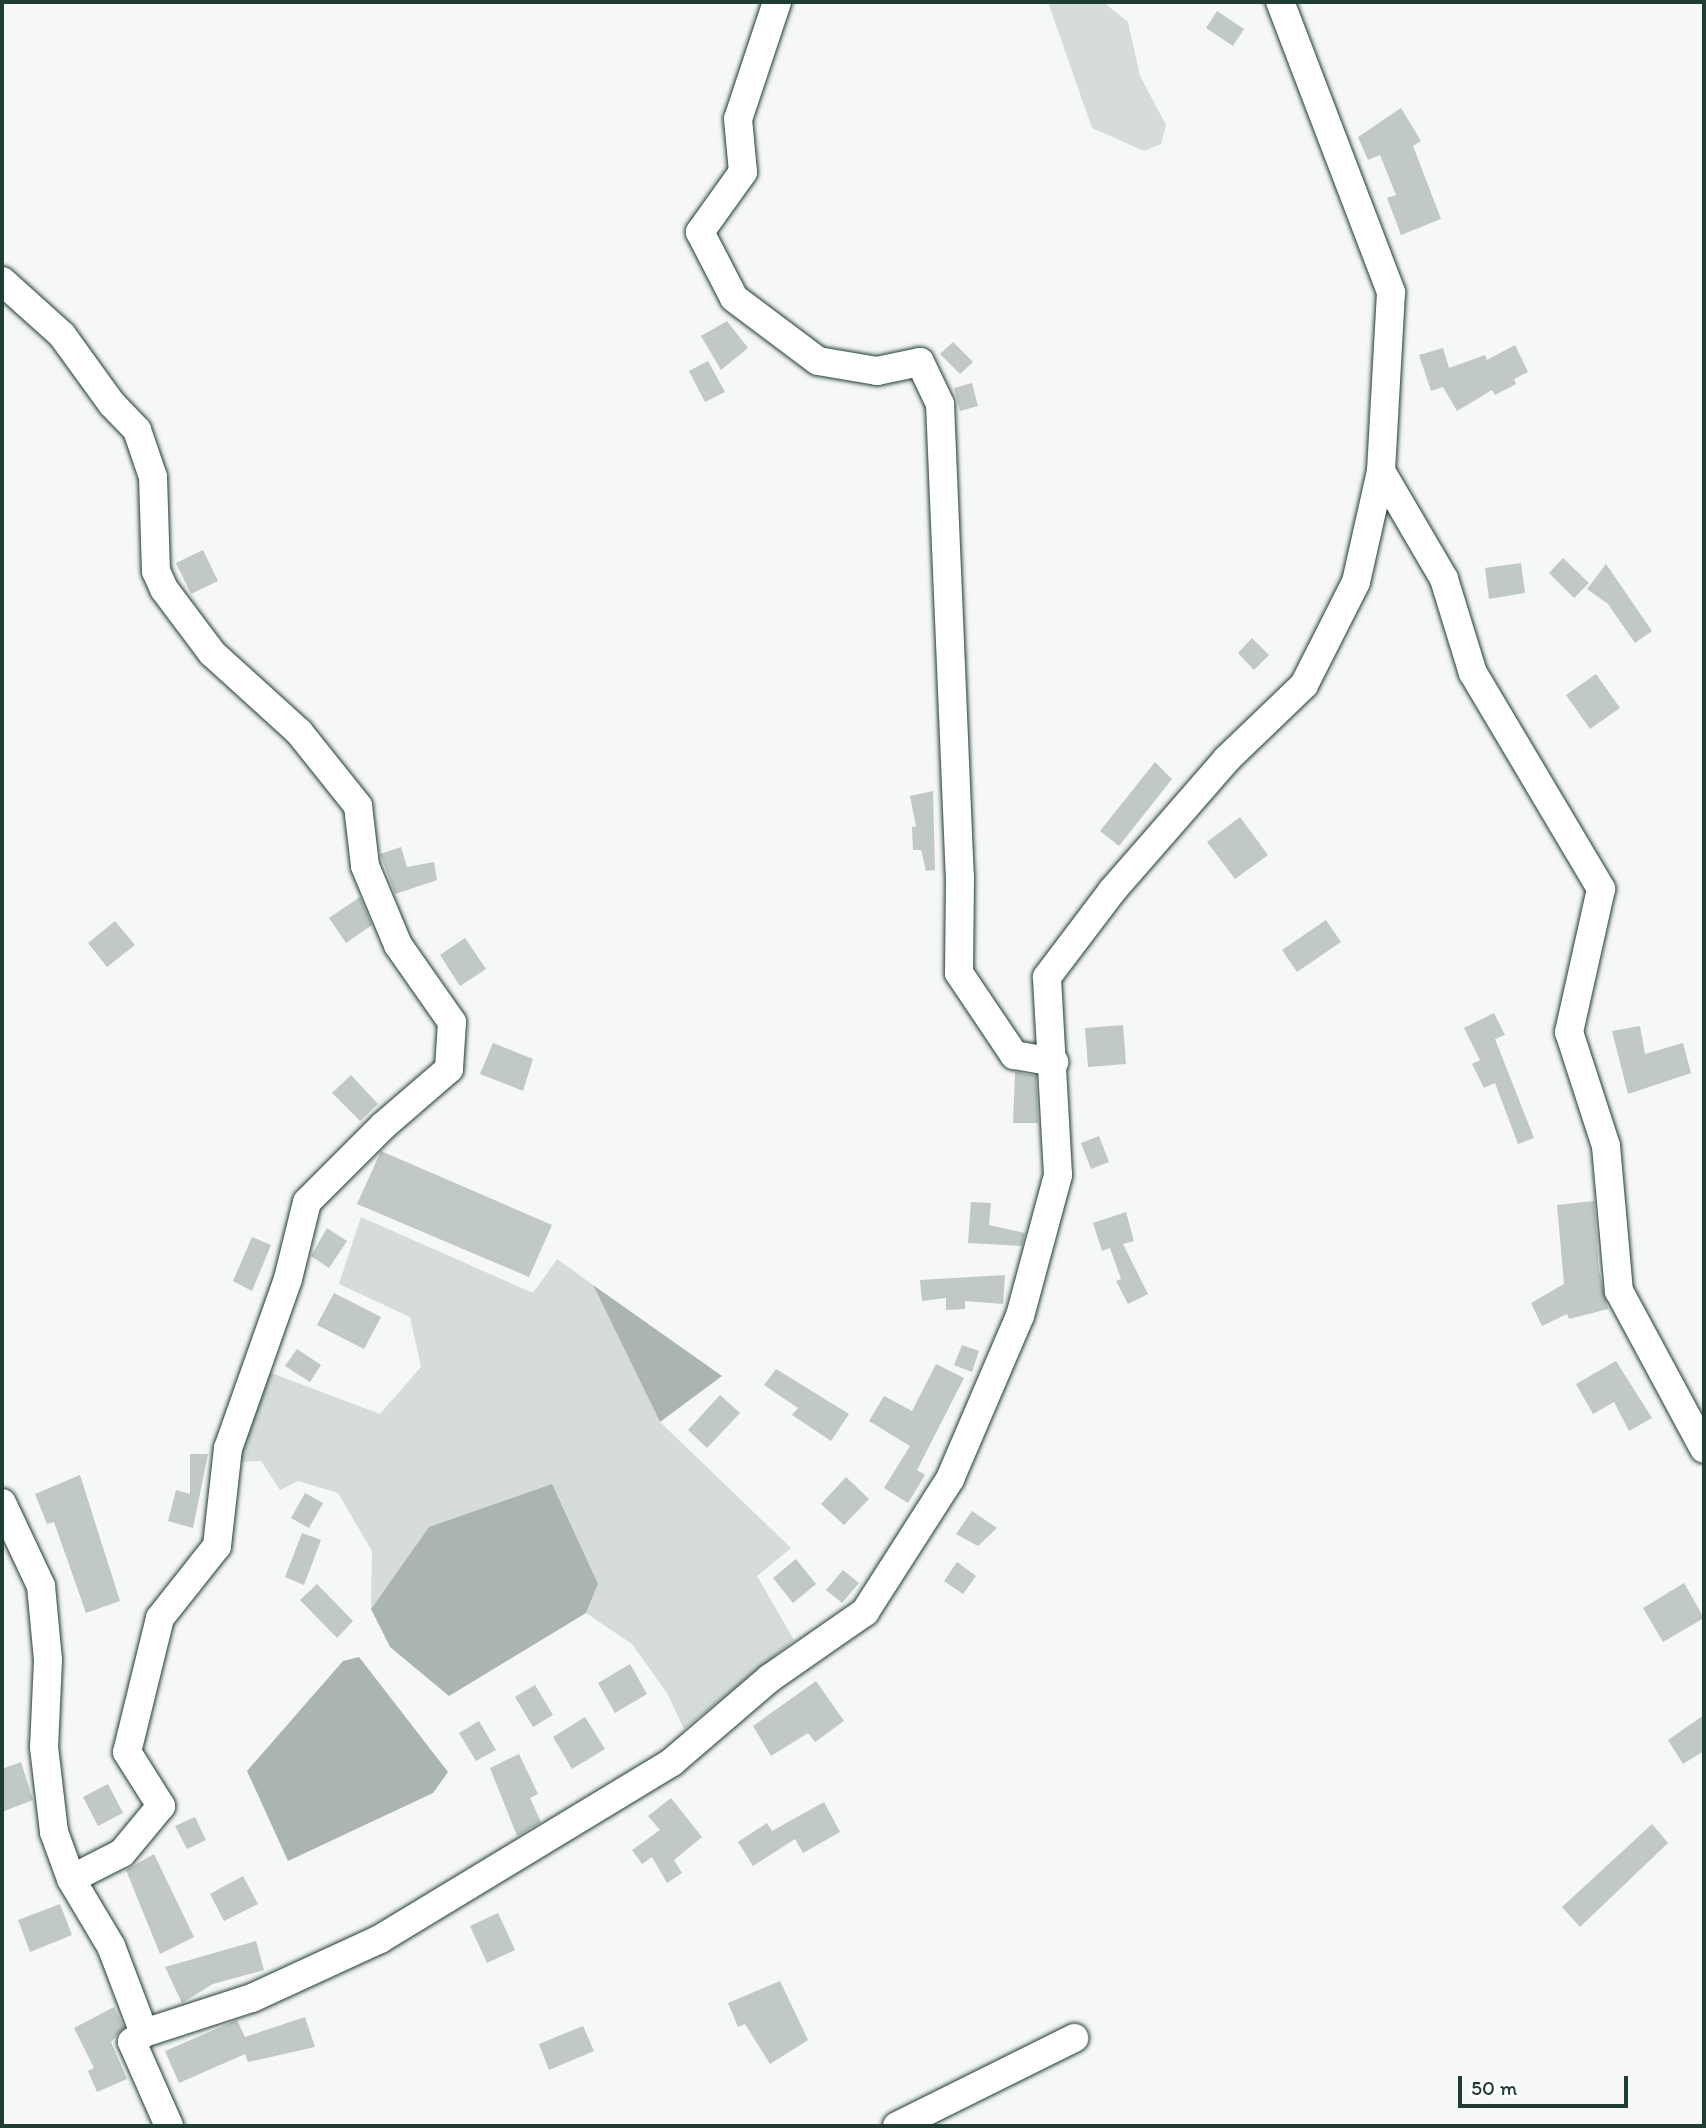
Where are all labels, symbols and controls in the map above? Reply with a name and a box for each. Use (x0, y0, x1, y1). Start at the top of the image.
scale bar (1461, 2062, 1631, 2106)
text: 50 m (1471, 2075, 1517, 2100)

